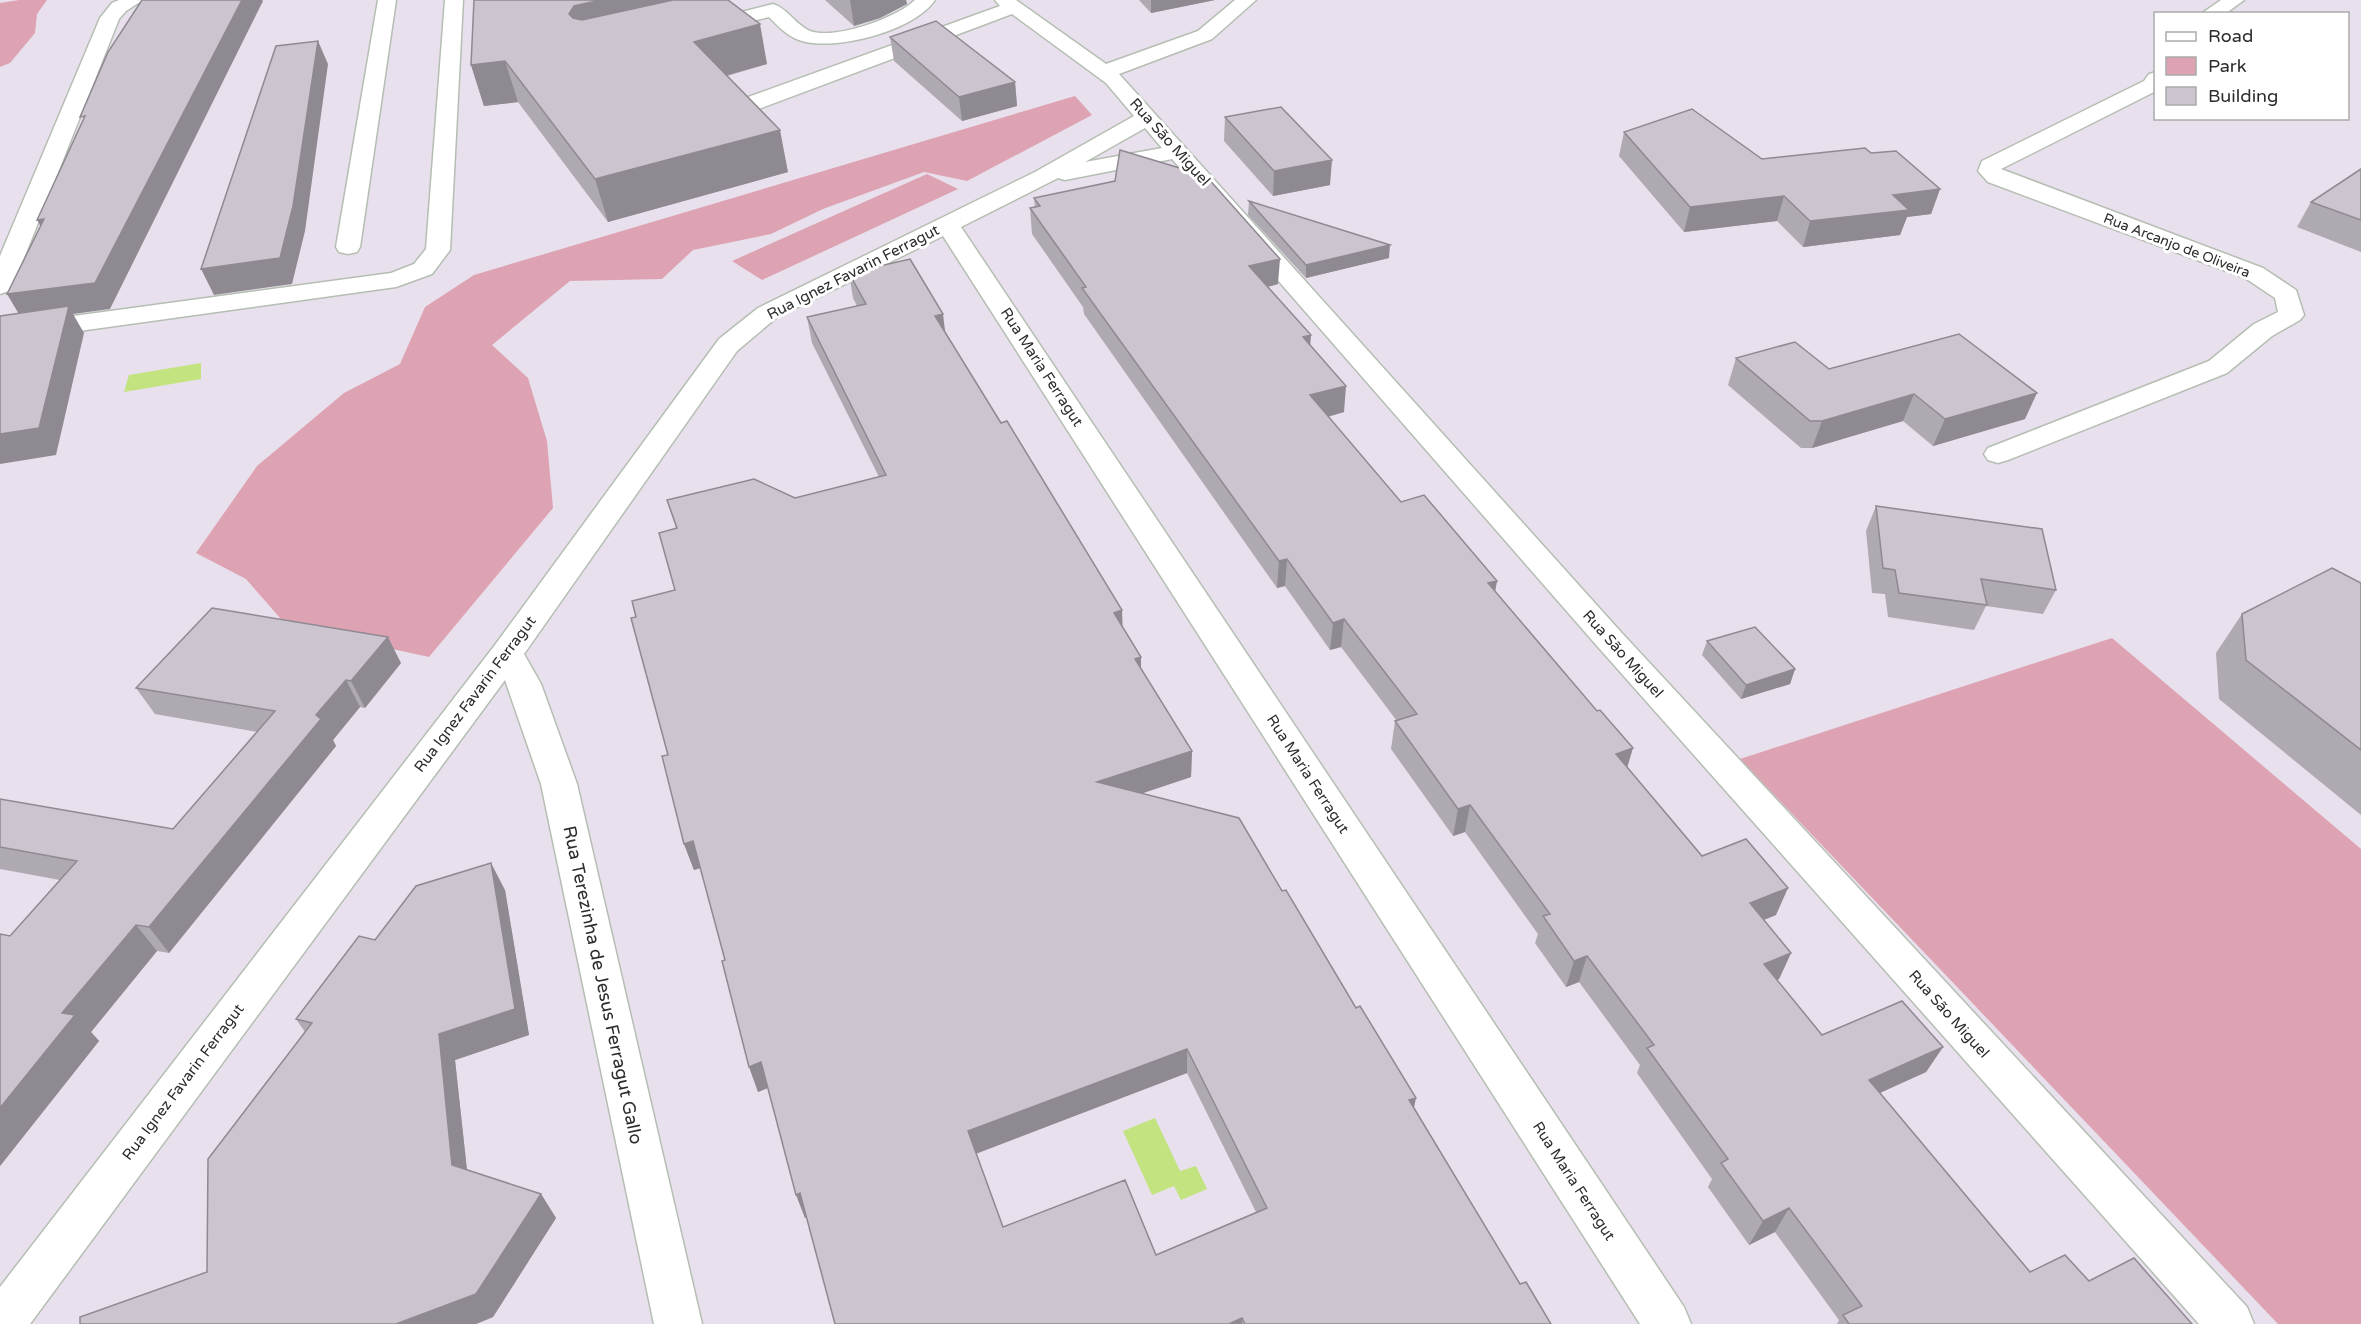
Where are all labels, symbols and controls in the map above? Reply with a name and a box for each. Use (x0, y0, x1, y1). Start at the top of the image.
legend (2154, 12, 2349, 120)
text: Road (2208, 25, 2253, 47)
text: Park (2208, 55, 2247, 77)
text: Building (2208, 85, 2278, 107)
street label: Rua São Miguel (1126, 94, 1214, 190)
street label: Rua Arcanjo de Oliveira (2101, 210, 2253, 281)
street label: Rua Ignez Favarin Ferragut (764, 221, 942, 323)
street label: Rua Maria Ferragut (997, 304, 1087, 430)
street label: Rua São Miguel (1579, 606, 1667, 702)
street label: Rua Ignez Favarin Ferragut (410, 612, 540, 776)
street label: Rua Maria Ferragut (1263, 711, 1353, 837)
street label: Rua Terezinha de Jesus Ferragut Gallo (558, 824, 648, 1146)
street label: Rua São Miguel (1905, 966, 1993, 1062)
street label: Rua Ignez Favarin Ferragut (118, 1000, 248, 1164)
street label: Rua Maria Ferragut (1529, 1118, 1619, 1244)

